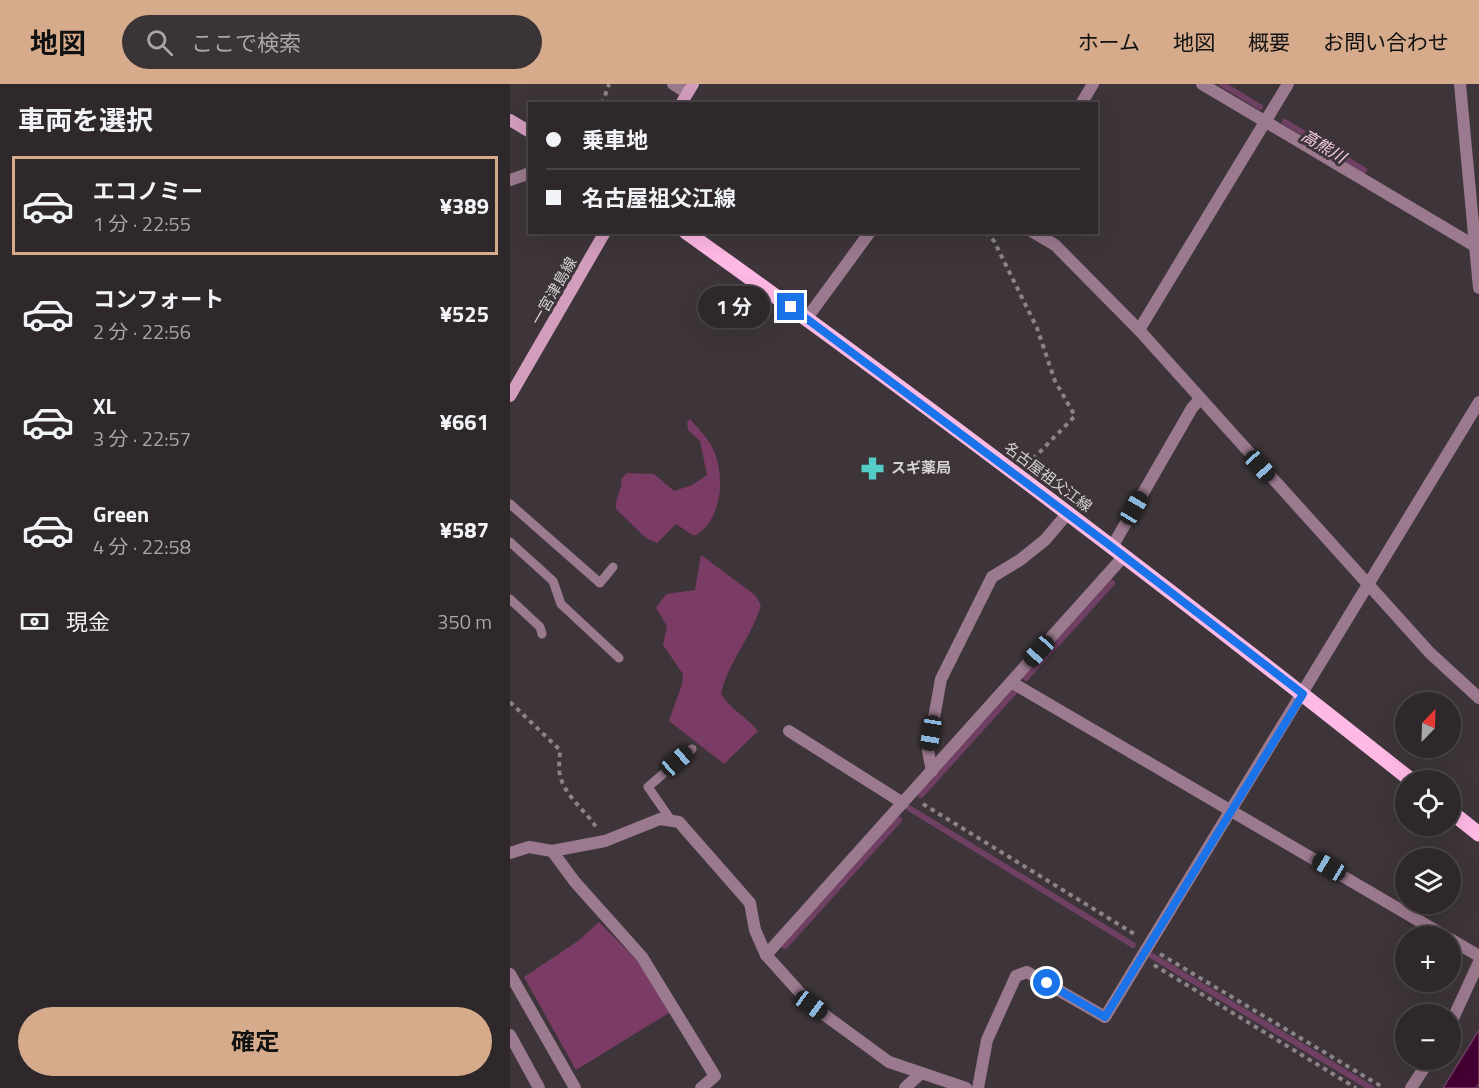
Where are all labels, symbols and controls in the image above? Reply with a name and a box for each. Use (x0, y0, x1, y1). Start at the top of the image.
search box (122, 15, 542, 69)
text: 地図 (30, 21, 86, 64)
icon: search (143, 26, 176, 59)
text: ここで検索 (191, 26, 301, 60)
text: ホーム (1078, 26, 1140, 58)
text: 地図 (1173, 26, 1215, 58)
text: 概要 (1248, 26, 1290, 58)
text: お問い合わせ (1323, 26, 1449, 58)
text: 車両を選択 (18, 99, 153, 140)
text: 乗車地 (582, 123, 648, 157)
water label: 高熊川 (1297, 123, 1352, 170)
text: エコノミー (93, 174, 203, 208)
icon: car (21, 179, 75, 233)
text: 名古屋祖父江線 (582, 181, 736, 215)
text: ¥389 (440, 189, 489, 223)
text: 1 分 · 22:55 (93, 208, 191, 239)
street label: 一宮津島線 (525, 253, 582, 329)
text: コンフォート (93, 282, 224, 316)
callout: 1 分 (698, 286, 770, 328)
icon: car (21, 287, 75, 341)
text: 1 分 (716, 291, 752, 322)
route end (777, 293, 804, 320)
text: ¥525 (440, 297, 489, 331)
text: 2 分 · 22:56 (93, 316, 191, 347)
text: XL (93, 389, 116, 423)
icon: car (21, 395, 75, 449)
text: ¥661 (440, 405, 489, 439)
text: 3 分 · 22:57 (93, 423, 191, 454)
street label: 名古屋祖父江線 (999, 436, 1097, 517)
car (1241, 447, 1279, 485)
pharmacy icon: スギ薬局 (860, 455, 886, 481)
place label: スギ薬局 (891, 456, 951, 479)
car (1117, 488, 1151, 528)
text: Green (93, 497, 149, 531)
icon: car (21, 503, 75, 557)
text: ¥587 (440, 513, 489, 547)
text: 4 分 · 22:58 (93, 531, 191, 562)
icon: cash (18, 605, 51, 638)
text: 現金 (66, 605, 110, 639)
text: 350 m (437, 606, 492, 637)
car (1020, 632, 1058, 670)
north arrow (1395, 692, 1461, 758)
map controls (1395, 692, 1461, 1070)
car (919, 714, 943, 752)
car (658, 742, 696, 780)
button: locate (1395, 770, 1461, 836)
button: layers (1395, 848, 1461, 914)
car (1309, 850, 1349, 884)
button: + (1395, 926, 1461, 992)
route start (1033, 969, 1060, 996)
car (791, 987, 831, 1023)
button: − (1395, 1004, 1461, 1070)
button: 確定 (18, 1007, 492, 1076)

